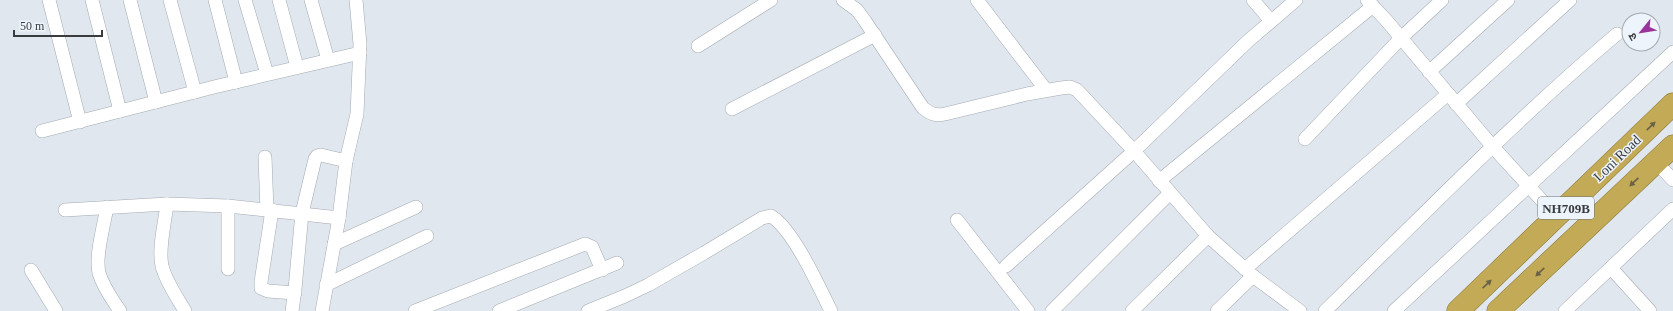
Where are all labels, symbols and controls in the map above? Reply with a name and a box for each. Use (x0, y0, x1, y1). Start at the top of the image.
scale bar (14, 12, 102, 38)
north arrow (1621, 12, 1661, 52)
text: 50 m (20, 19, 45, 33)
text: उ (1625, 31, 1639, 43)
one-way arrow (1646, 122, 1655, 131)
street label: Loni Road (1591, 132, 1644, 184)
one-way arrow (1630, 177, 1639, 186)
road number: NH709B (1538, 197, 1594, 219)
one-way arrow (1535, 267, 1545, 277)
one-way arrow (1482, 280, 1491, 289)

